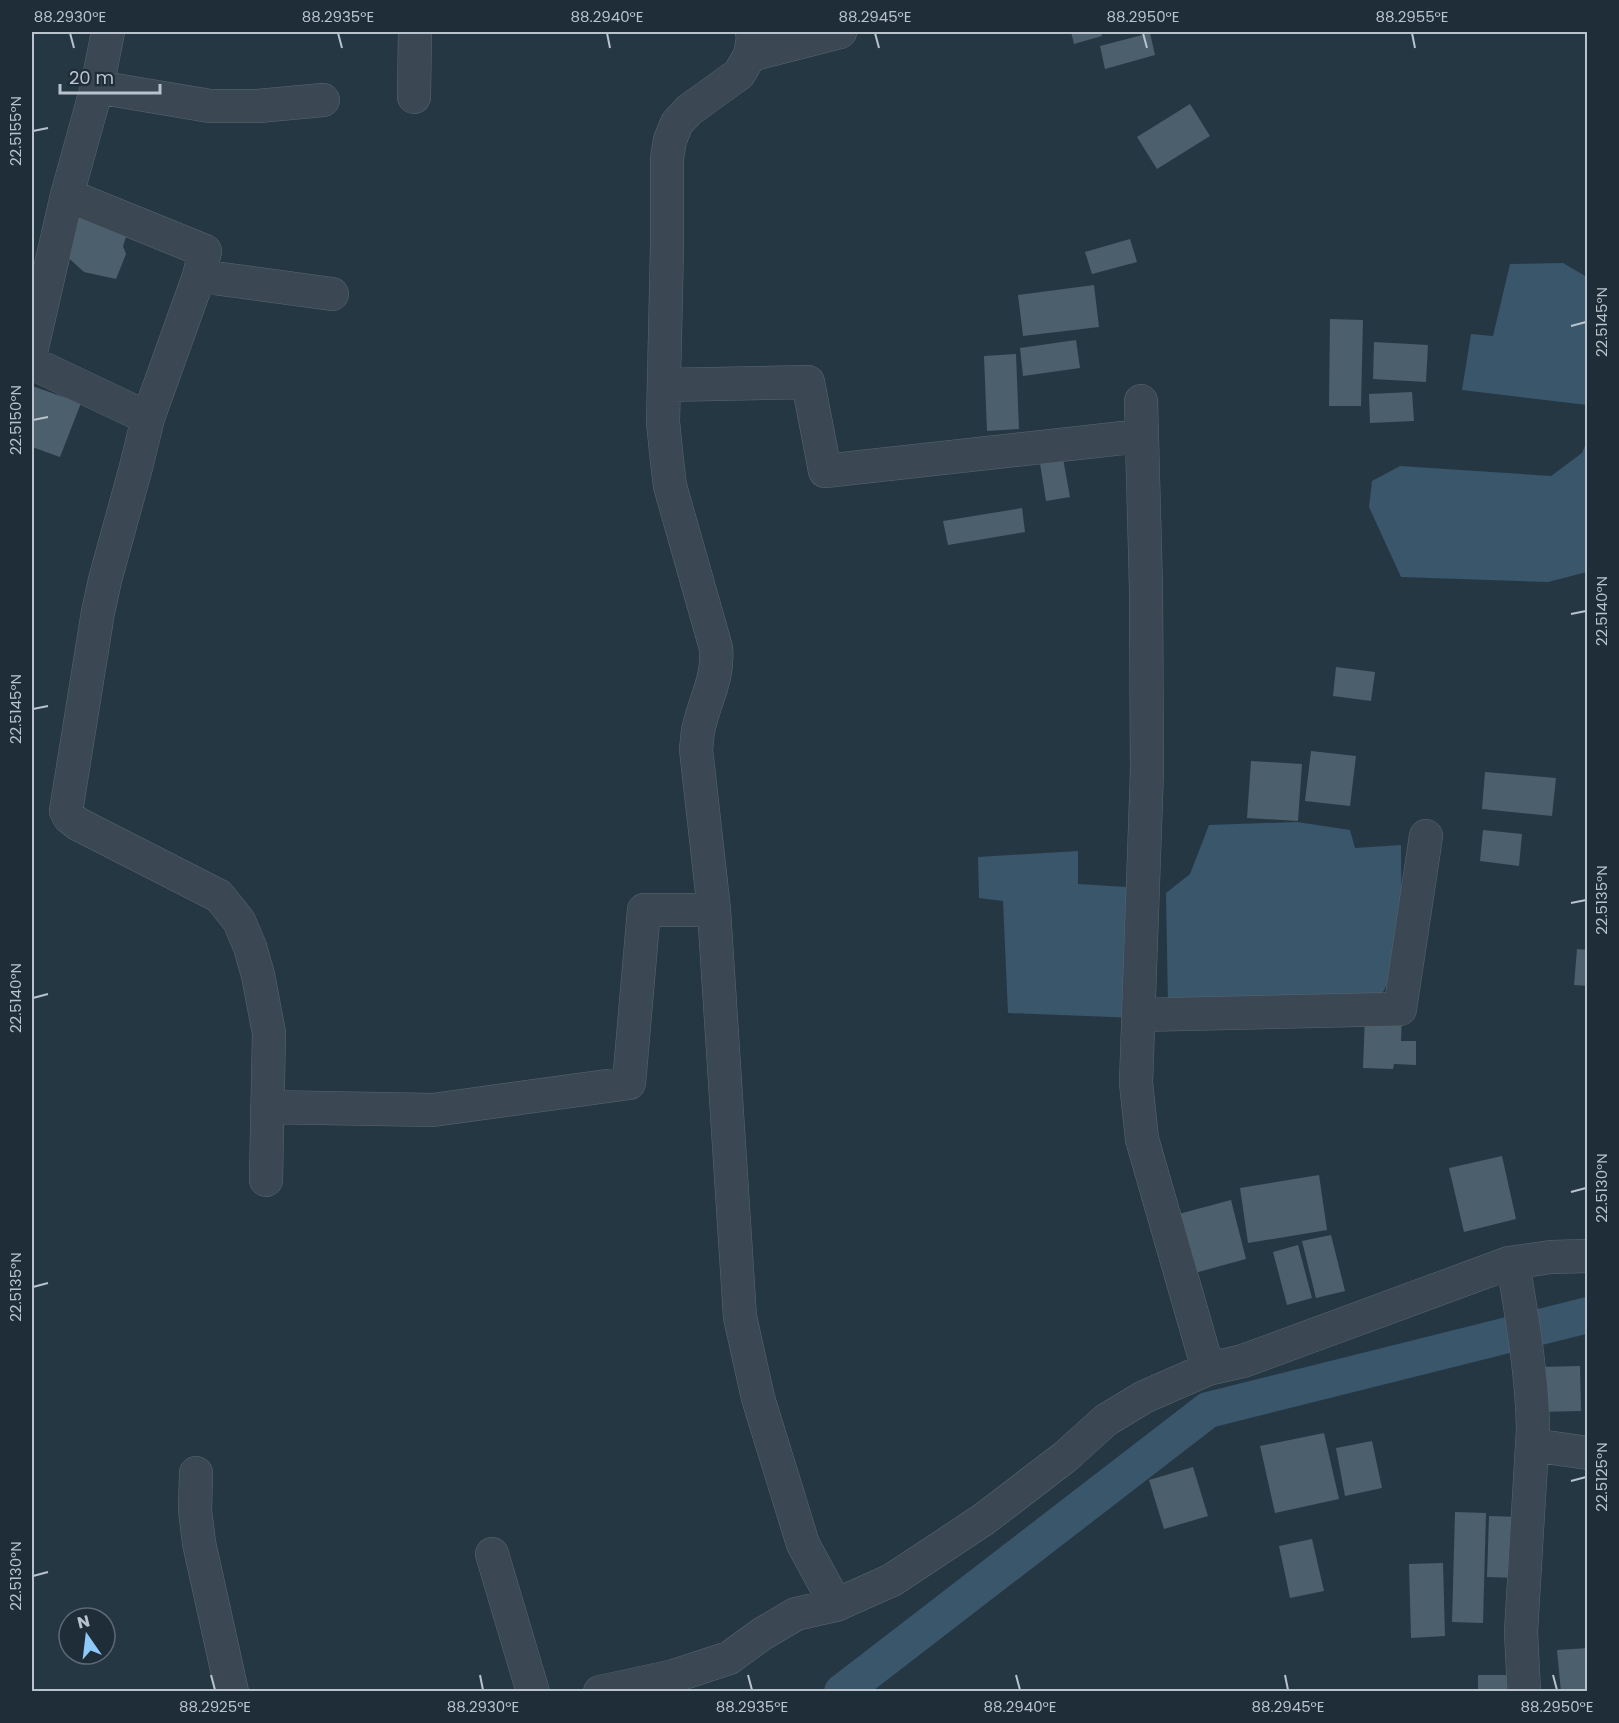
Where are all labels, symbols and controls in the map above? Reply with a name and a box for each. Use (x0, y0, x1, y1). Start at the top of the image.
text: 88.2930°E (34, 6, 106, 27)
text: 88.2935°E (302, 6, 374, 27)
text: 88.2940°E (571, 6, 643, 27)
text: 88.2945°E (839, 6, 911, 27)
text: 88.2950°E (1107, 6, 1179, 27)
text: 88.2955°E (1376, 6, 1448, 27)
scale bar (60, 57, 160, 95)
text: 20 m (69, 65, 114, 90)
text: 22.5155°N (5, 96, 26, 166)
text: 22.5145°N (1591, 287, 1612, 357)
text: 22.5150°N (5, 385, 26, 455)
text: 22.5140°N (1591, 576, 1612, 646)
text: 22.5145°N (5, 674, 26, 744)
text: 22.5135°N (1591, 865, 1612, 935)
text: 22.5140°N (5, 963, 26, 1033)
text: 22.5130°N (1591, 1153, 1612, 1223)
text: 22.5135°N (5, 1252, 26, 1322)
text: 22.5125°N (1591, 1442, 1612, 1512)
text: 22.5130°N (5, 1541, 26, 1611)
north arrow (57, 1606, 117, 1666)
text: N (75, 1609, 92, 1635)
text: 88.2925°E (179, 1696, 251, 1717)
text: 88.2930°E (447, 1696, 519, 1717)
text: 88.2935°E (716, 1696, 788, 1717)
text: 88.2940°E (984, 1696, 1056, 1717)
text: 88.2945°E (1252, 1696, 1324, 1717)
text: 88.2950°E (1521, 1696, 1593, 1717)

